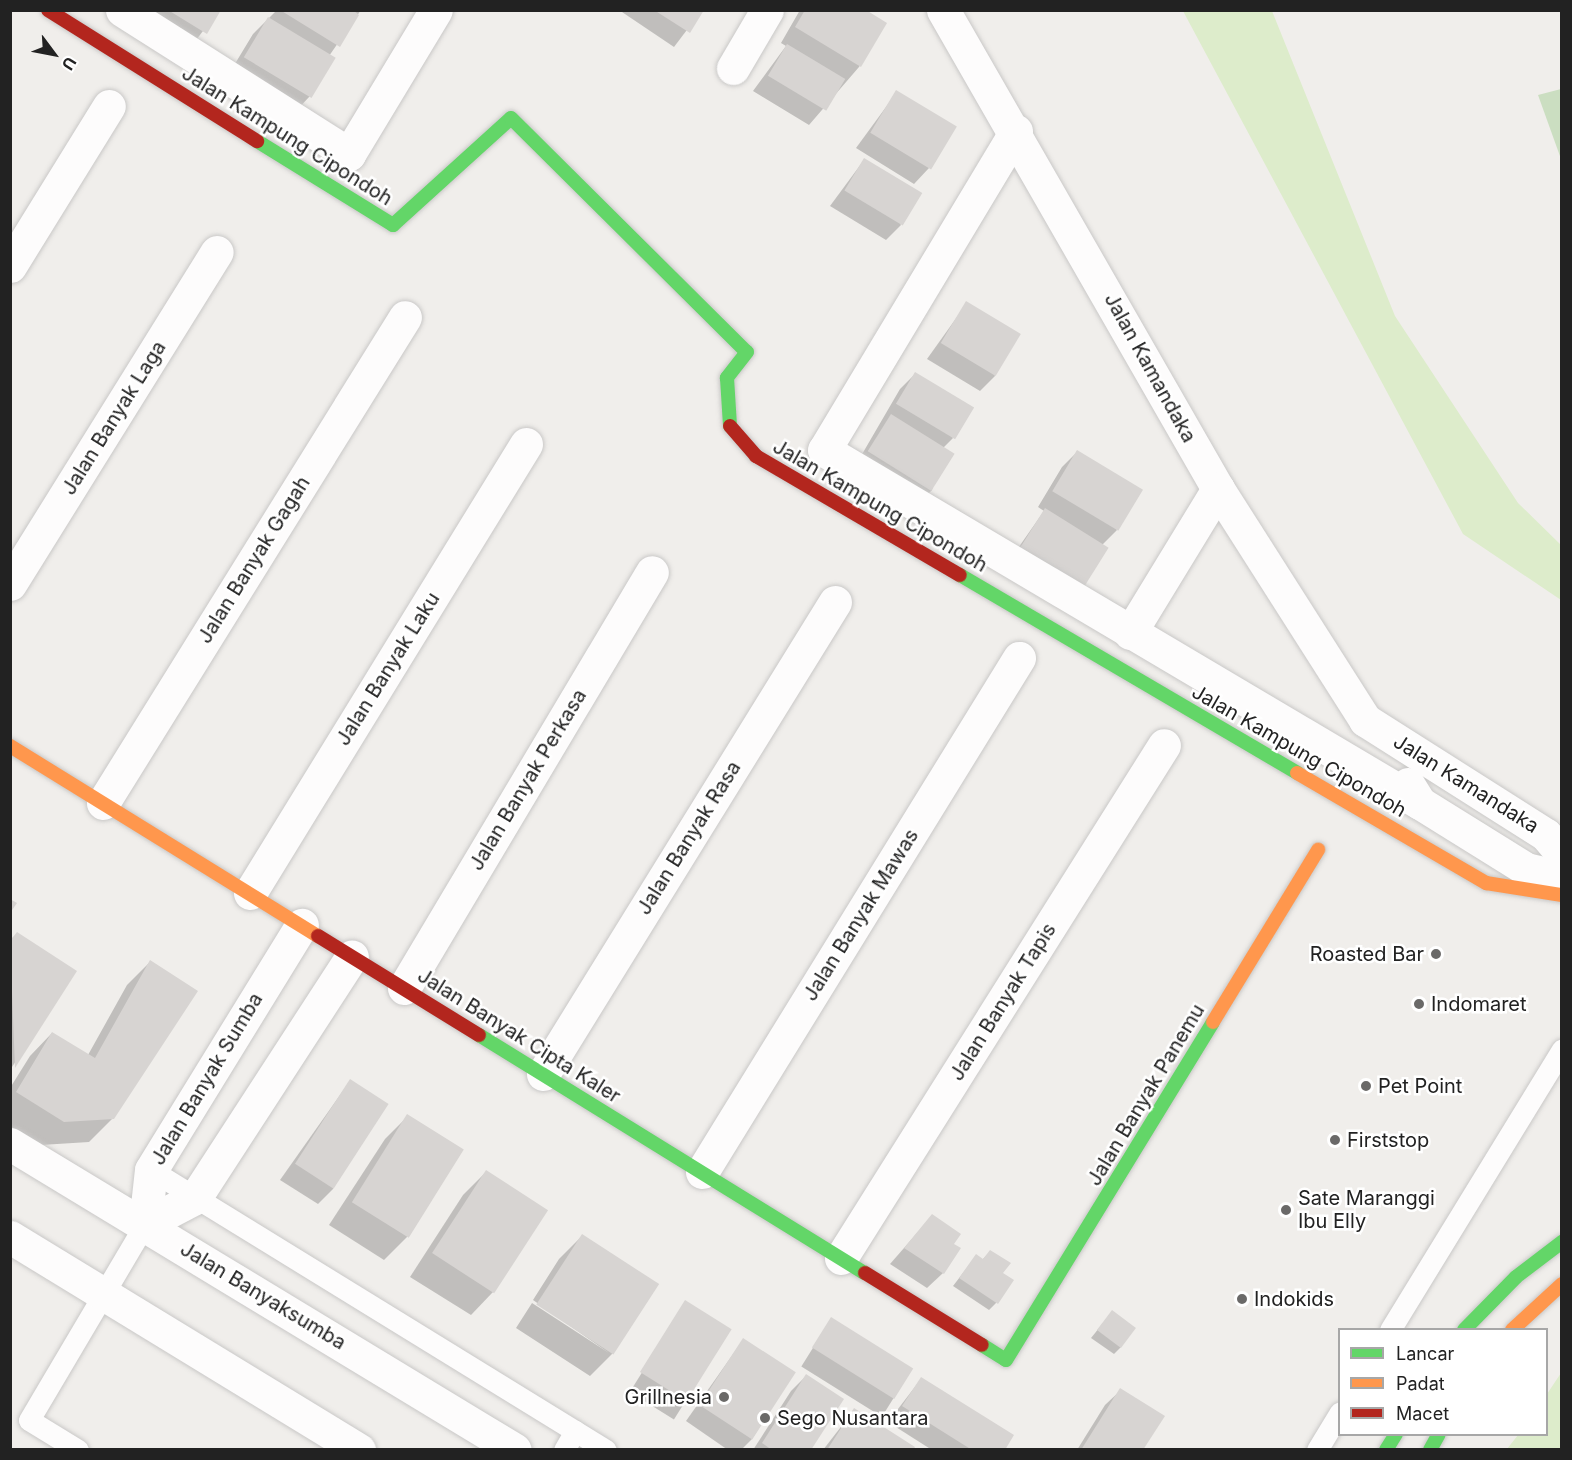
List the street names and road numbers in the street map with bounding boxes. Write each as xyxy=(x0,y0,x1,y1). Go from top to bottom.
street label: Jalan Kampung Cipondoh xyxy=(177,61,397,211)
street label: Jalan Kamandaka xyxy=(1099,289,1201,447)
street label: Jalan Banyak Laga xyxy=(57,337,171,499)
street label: Jalan Kampung Cipondoh xyxy=(768,435,992,577)
street label: Jalan Banyak Gagah xyxy=(193,472,315,648)
street label: Jalan Banyak Laku xyxy=(331,588,445,750)
street label: Jalan Kampung Cipondoh xyxy=(1187,680,1411,822)
street label: Jalan Banyak Perkasa xyxy=(464,685,592,875)
street label: Jalan Kamandaka xyxy=(1389,730,1543,838)
street label: Jalan Banyak Rasa xyxy=(632,757,746,919)
street label: Jalan Banyak Mawas xyxy=(798,825,924,1005)
street label: Jalan Banyak Tapis xyxy=(945,919,1061,1085)
street label: Jalan Banyak Cipta Kaler xyxy=(413,964,625,1108)
street label: Jalan Banyak Sumba xyxy=(146,988,268,1170)
street label: Jalan Banyak Panemu xyxy=(1082,1000,1210,1190)
street label: Jalan Banyaksumba xyxy=(176,1237,350,1355)

